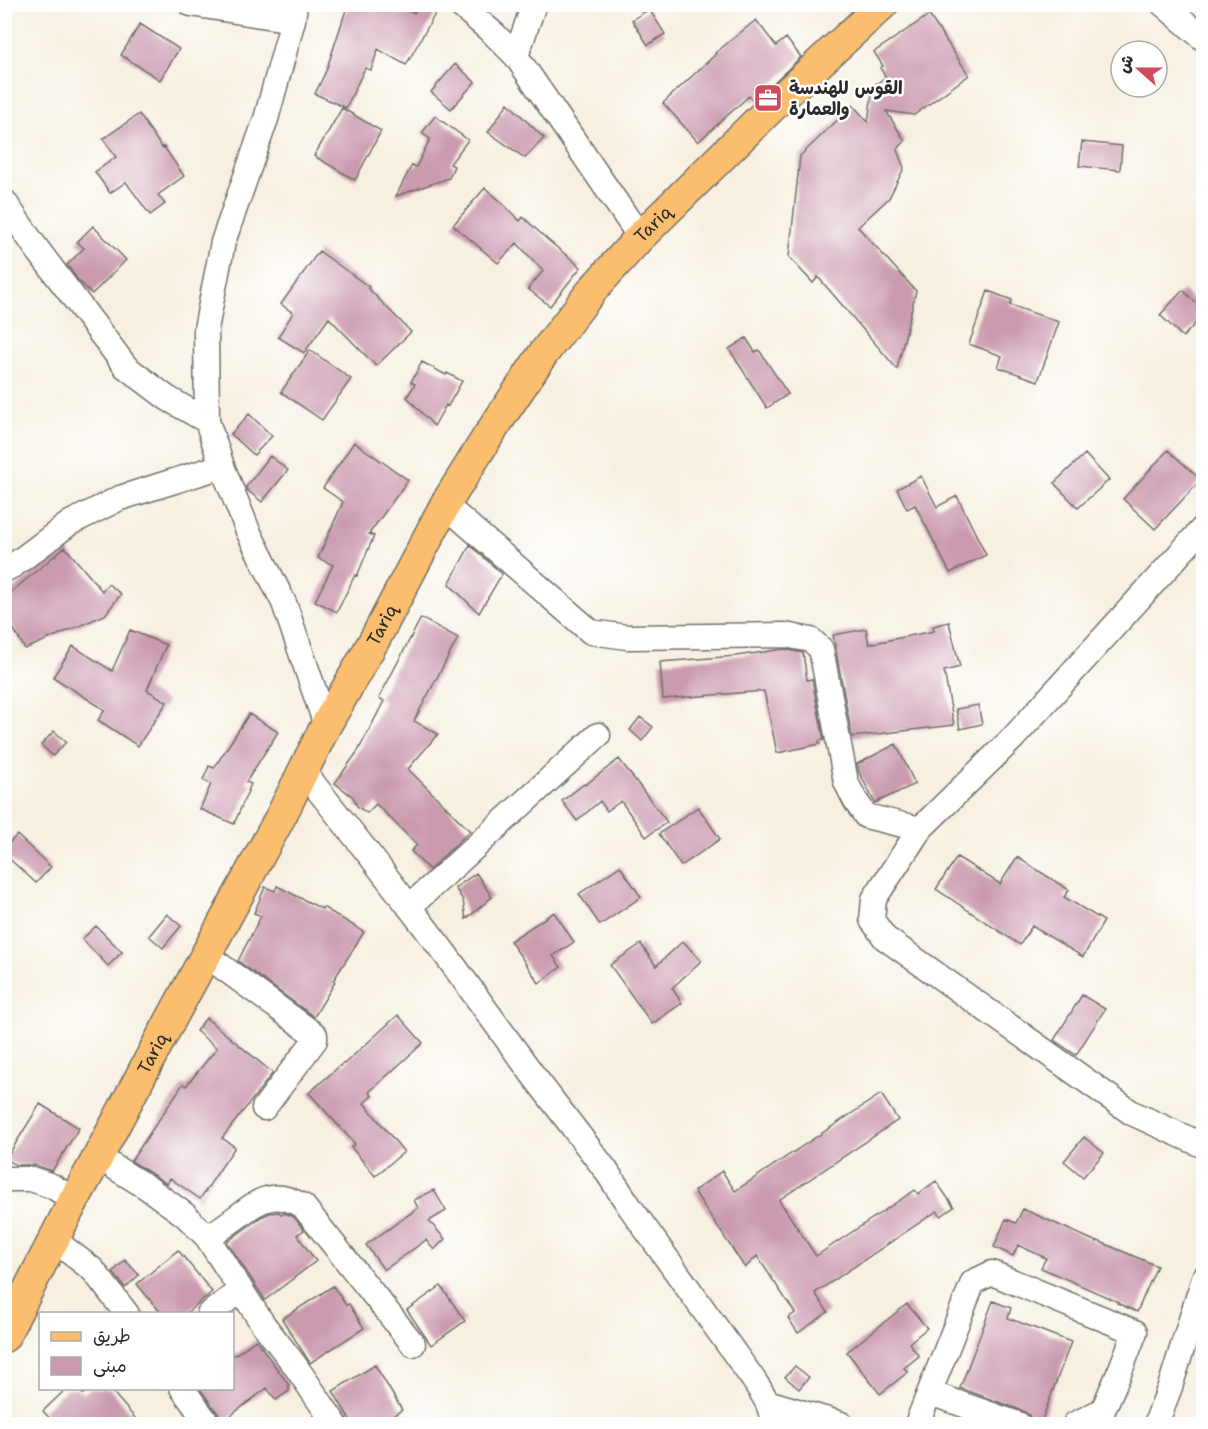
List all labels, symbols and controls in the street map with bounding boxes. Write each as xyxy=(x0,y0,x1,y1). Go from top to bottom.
north arrow xyxy=(1109,39,1169,99)
text: ش xyxy=(1113,52,1138,76)
place label: القوس للهندسة والعمارة xyxy=(789,76,903,121)
office icon: القوس للهندسة والعمارة xyxy=(752,82,784,114)
street label: Tariq xyxy=(629,200,678,248)
street label: Tariq xyxy=(361,599,403,650)
street label: Tariq xyxy=(132,1028,174,1078)
legend xyxy=(39,1312,234,1390)
text: طريق xyxy=(93,1324,131,1348)
text: مبنى xyxy=(93,1354,127,1378)

